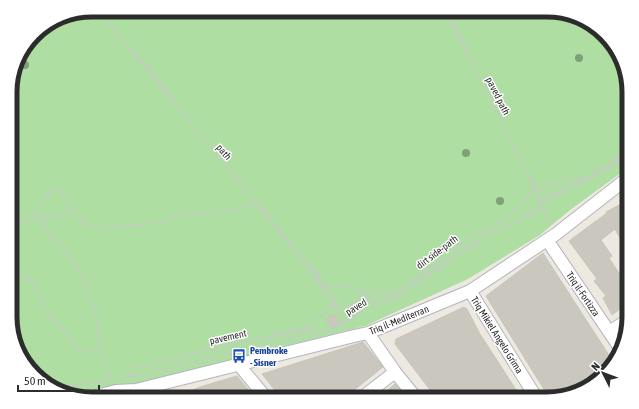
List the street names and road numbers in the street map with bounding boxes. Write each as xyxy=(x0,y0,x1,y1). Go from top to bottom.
street label: paved path xyxy=(484,75,512,117)
street label: path xyxy=(214,142,234,162)
street label: dirt side-path xyxy=(414,233,460,271)
street label: Triq il-Fortizza xyxy=(564,270,602,319)
street label: Triq Mikiel Angelo Grima xyxy=(469,295,525,376)
street label: paved xyxy=(343,296,369,318)
street label: Triq il-Mediterran xyxy=(368,303,431,337)
street label: pavement xyxy=(209,327,248,347)

